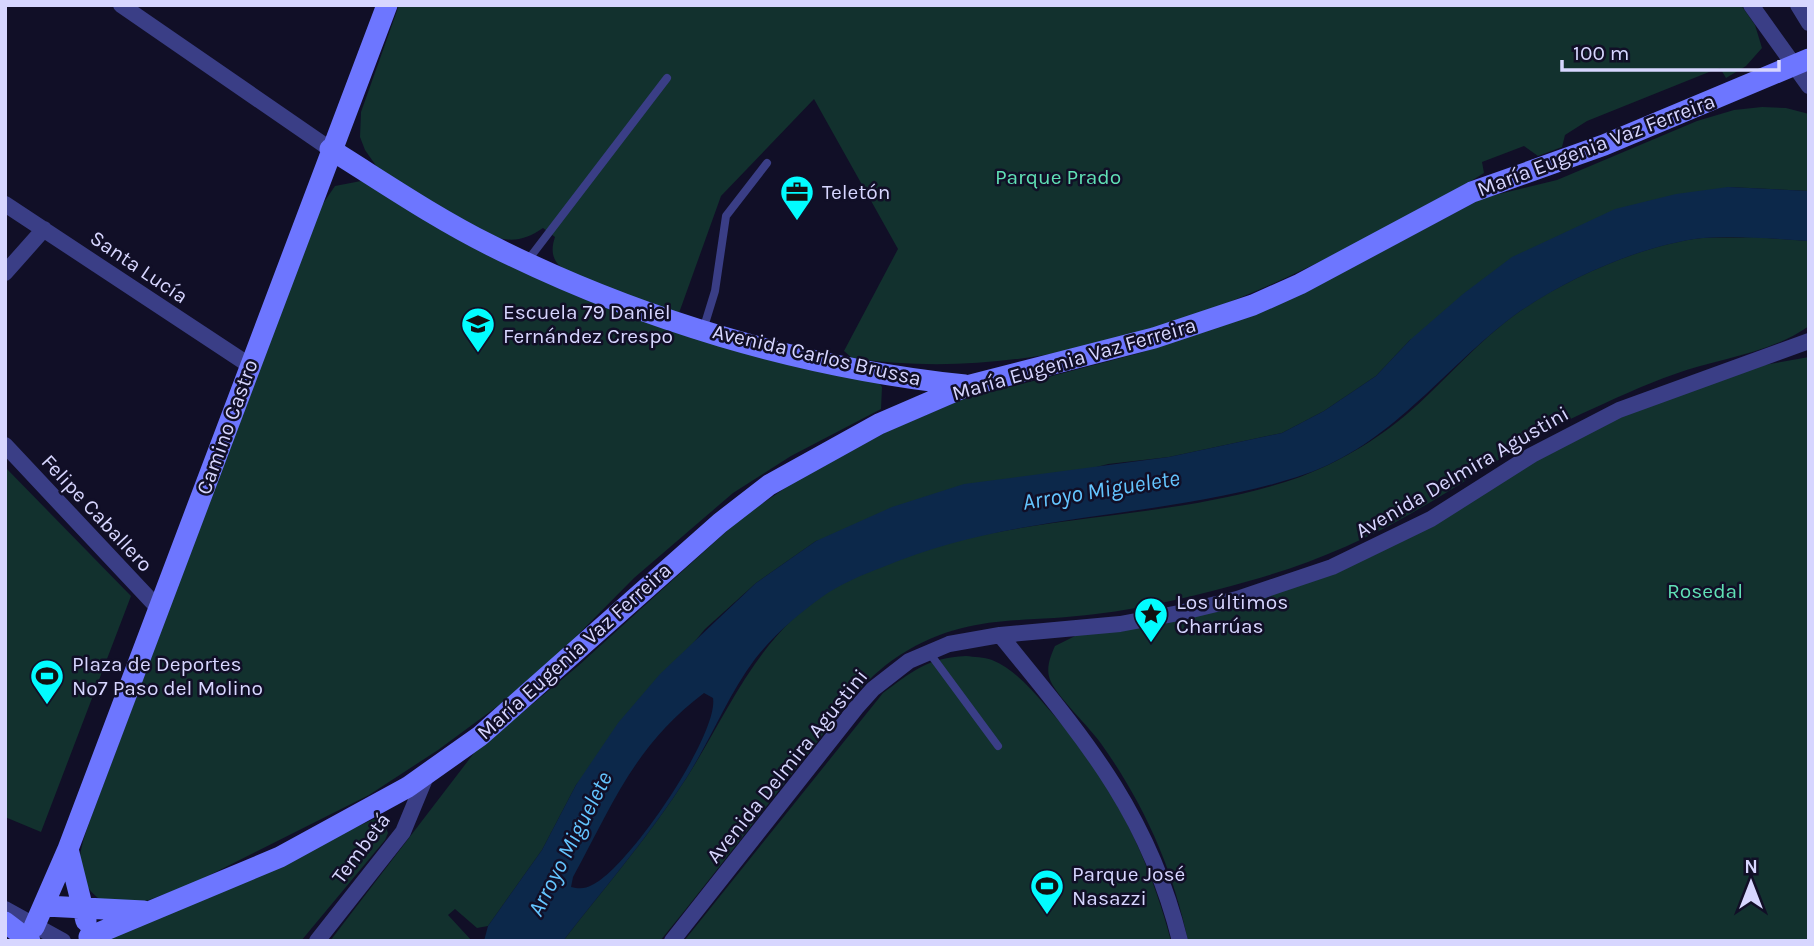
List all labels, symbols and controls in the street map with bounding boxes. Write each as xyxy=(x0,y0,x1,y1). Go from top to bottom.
scale bar xyxy=(1562,28,1779,72)
text: 100 m xyxy=(1573,41,1630,65)
street label: María Eugenia Vaz Ferreira xyxy=(1474,89,1718,201)
park label: Parque Prado xyxy=(995,165,1121,189)
office icon: Teletón xyxy=(778,173,816,222)
place label: Teletón xyxy=(822,180,890,204)
street label: Santa Lucía xyxy=(86,226,192,308)
place label: Escuela 79 Daniel Fernández Crespo xyxy=(503,300,673,348)
school or university icon: Escuela 79 Daniel Fernández Crespo xyxy=(459,305,497,354)
street label: María Eugenia Vaz Ferreira xyxy=(949,313,1199,405)
street label: Avenida Carlos Brussa xyxy=(710,319,924,391)
street label: Camino Castro xyxy=(191,356,263,498)
street label: Avenida Delmira Agustini xyxy=(1351,401,1573,543)
street label: Felipe Caballero xyxy=(37,449,157,577)
water label: Arroyo Miguelete xyxy=(1021,464,1182,516)
street label: María Eugenia Vaz Ferreira xyxy=(472,558,676,744)
park label: Rosedal xyxy=(1667,579,1743,603)
place label: Los últimos Charrúas xyxy=(1176,590,1288,638)
place icon: Los últimos Charrúas xyxy=(1132,595,1170,644)
place label: Plaza de Deportes Nº7 Paso del Molino xyxy=(72,652,263,700)
sports icon: Plaza de Deportes Nº7 Paso del Molino xyxy=(28,657,66,706)
street label: Avenida Delmira Agustini xyxy=(701,664,873,868)
water label: Arroyo Miguelete xyxy=(522,767,618,921)
street label: Tembetá xyxy=(327,808,395,888)
north arrow xyxy=(1716,848,1786,918)
text: N xyxy=(1744,856,1758,878)
place label: Parque José Nasazzi xyxy=(1072,862,1185,910)
sports icon: Parque José Nasazzi xyxy=(1028,867,1066,916)

